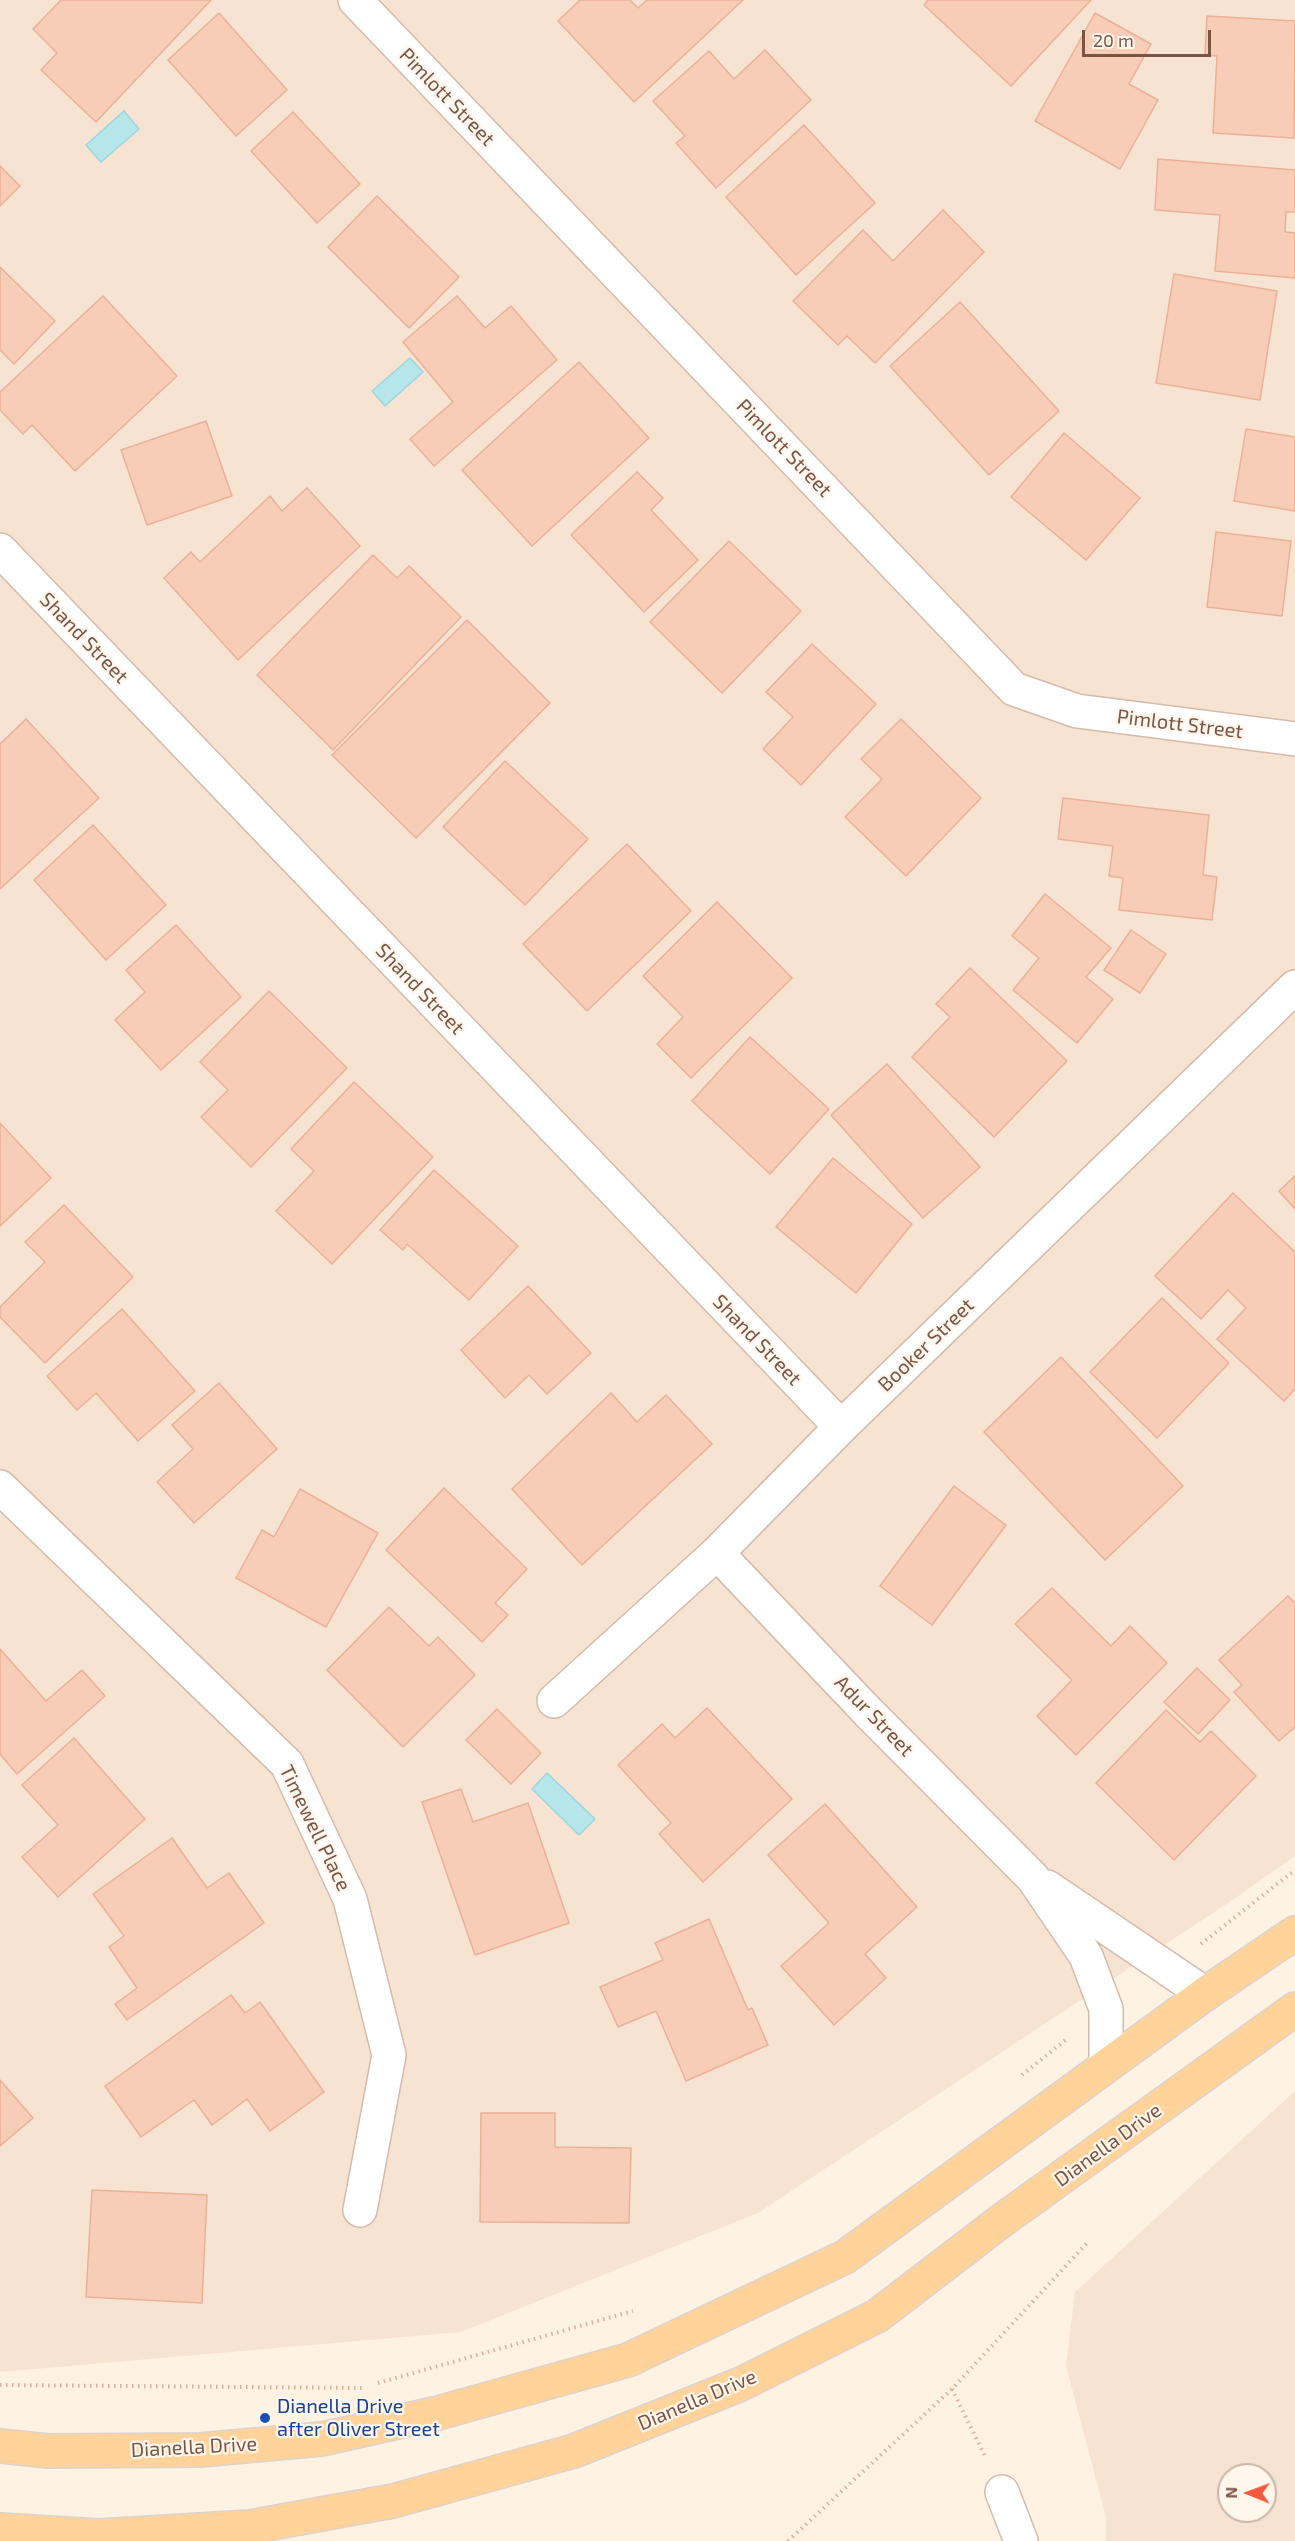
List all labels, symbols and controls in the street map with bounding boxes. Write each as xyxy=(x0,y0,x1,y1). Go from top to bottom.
scale bar xyxy=(1085,18,1214,56)
text: 20 m xyxy=(1093,29,1134,51)
street label: Pimlott Street xyxy=(394,43,500,151)
street label: Pimlott Street xyxy=(731,394,837,502)
street label: Shand Street xyxy=(35,588,133,688)
street label: Pimlott Street xyxy=(1116,704,1244,744)
street label: Shand Street xyxy=(371,939,469,1039)
street label: Shand Street xyxy=(708,1290,806,1390)
street label: Booker Street xyxy=(873,1293,979,1397)
street label: Adur Street xyxy=(829,1670,919,1762)
street label: Timewell Place xyxy=(274,1761,356,1895)
street label: Dianella Drive xyxy=(1050,2098,1166,2192)
street label: Dianella Drive xyxy=(634,2364,760,2436)
place label: Dianella Drive after Oliver Street xyxy=(277,2394,440,2441)
marker: Dianella Drive after Oliver Street xyxy=(258,2411,272,2425)
street label: Dianella Drive xyxy=(130,2432,258,2462)
north arrow xyxy=(1217,2463,1277,2523)
text: N xyxy=(1221,2487,1240,2499)

